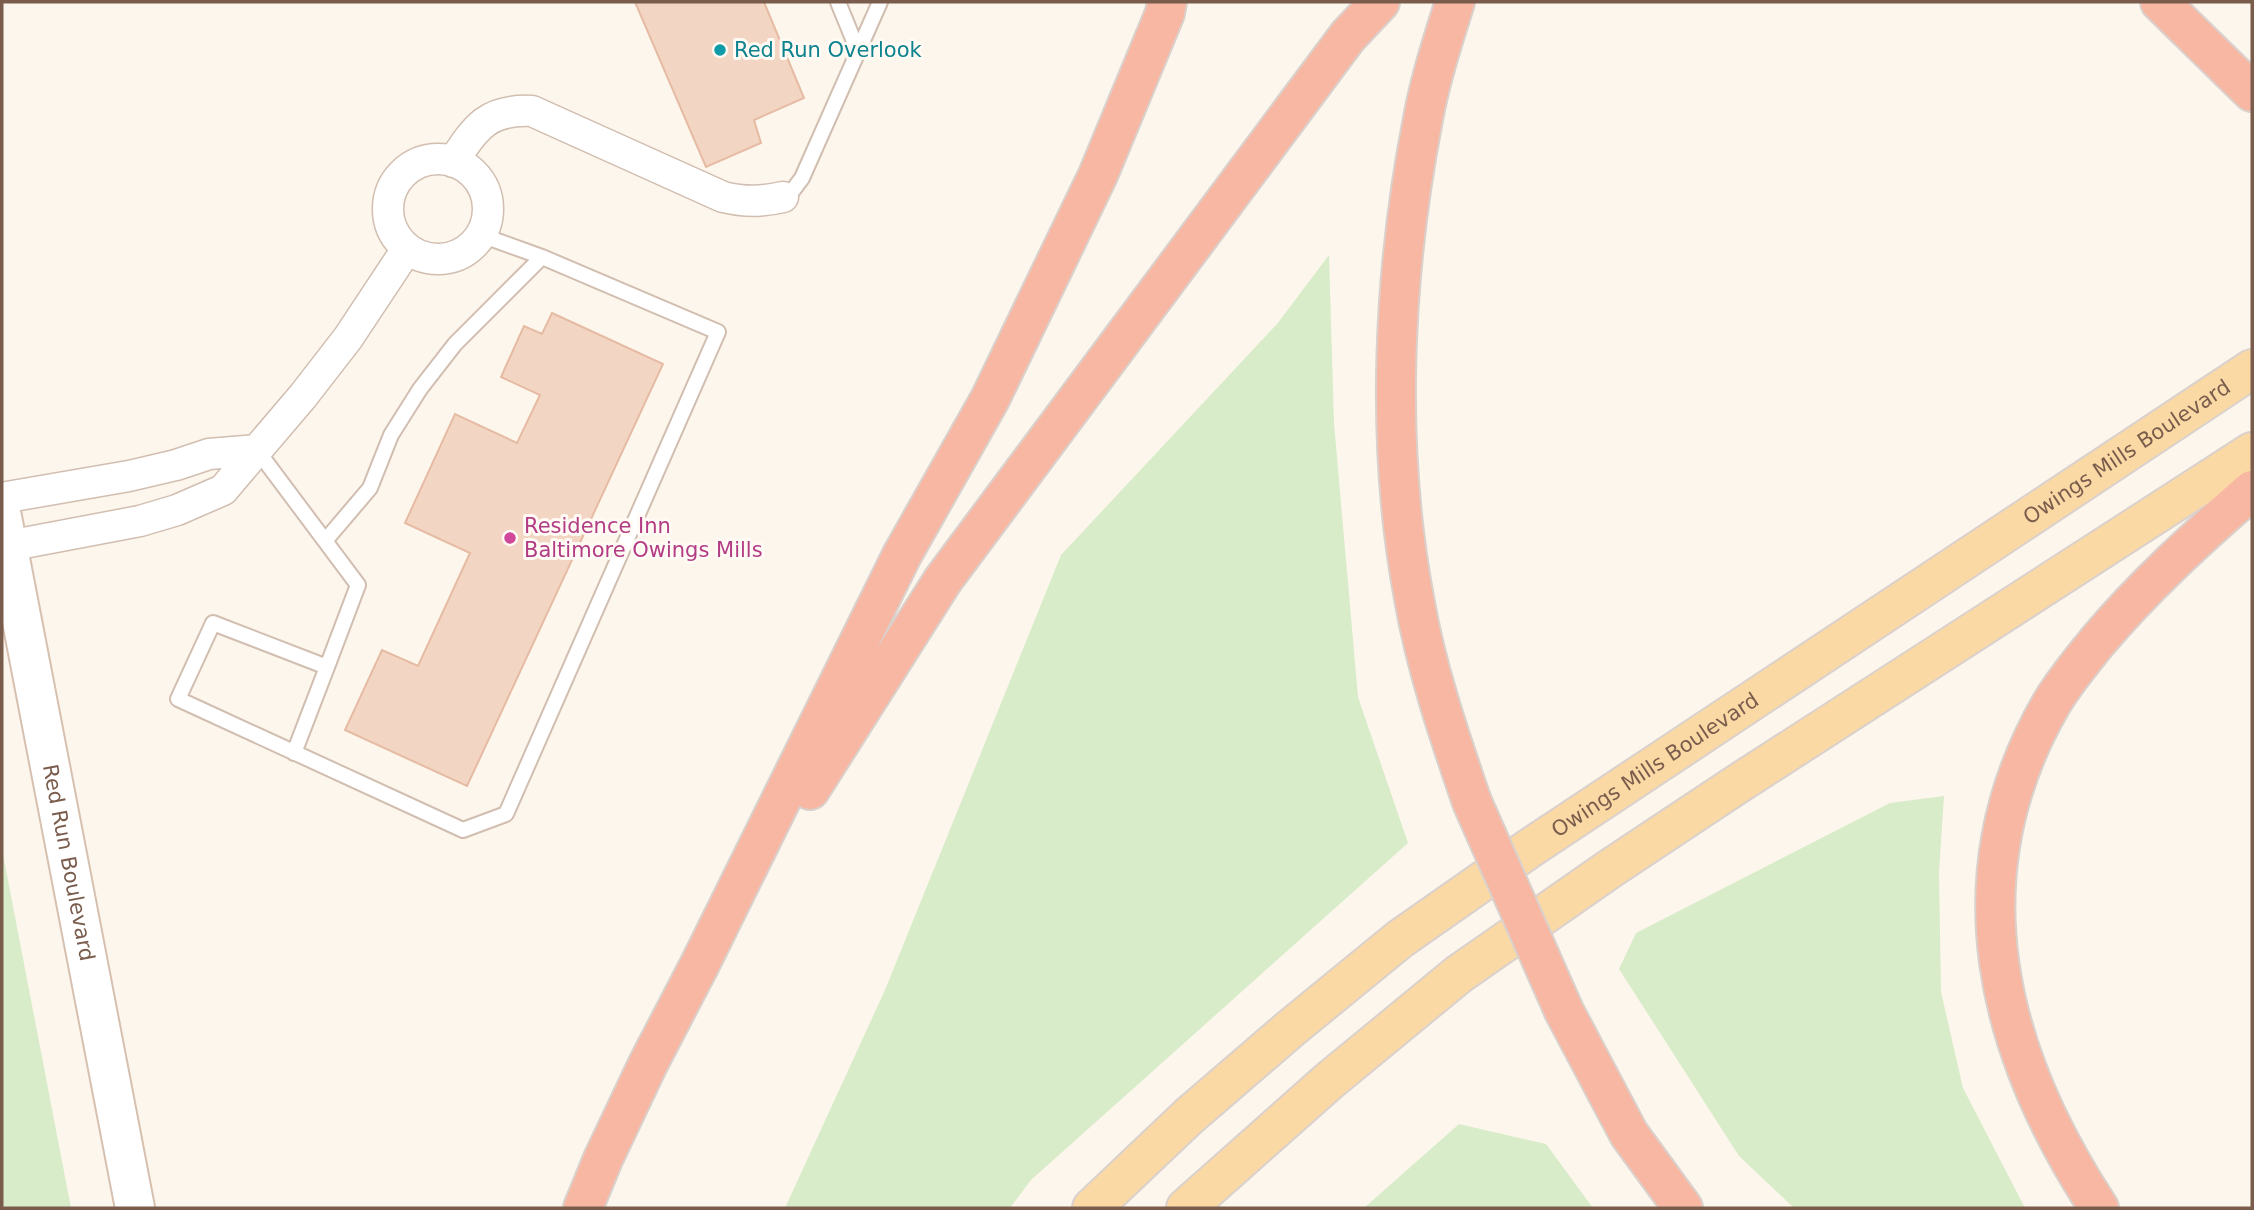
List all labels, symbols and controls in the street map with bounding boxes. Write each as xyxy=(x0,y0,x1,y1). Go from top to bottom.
place label: Red Run Overlook xyxy=(734,38,923,62)
marker: Red Run Overlook xyxy=(712,42,728,58)
street label: Owings Mills Boulevard xyxy=(2019,375,2235,529)
place label: Residence Inn Baltimore Owings Mills xyxy=(524,514,763,562)
marker: Residence Inn Baltimore Owings Mills xyxy=(502,530,518,546)
street label: Owings Mills Boulevard xyxy=(1547,688,1763,842)
street label: Red Run Boulevard xyxy=(38,762,99,963)

